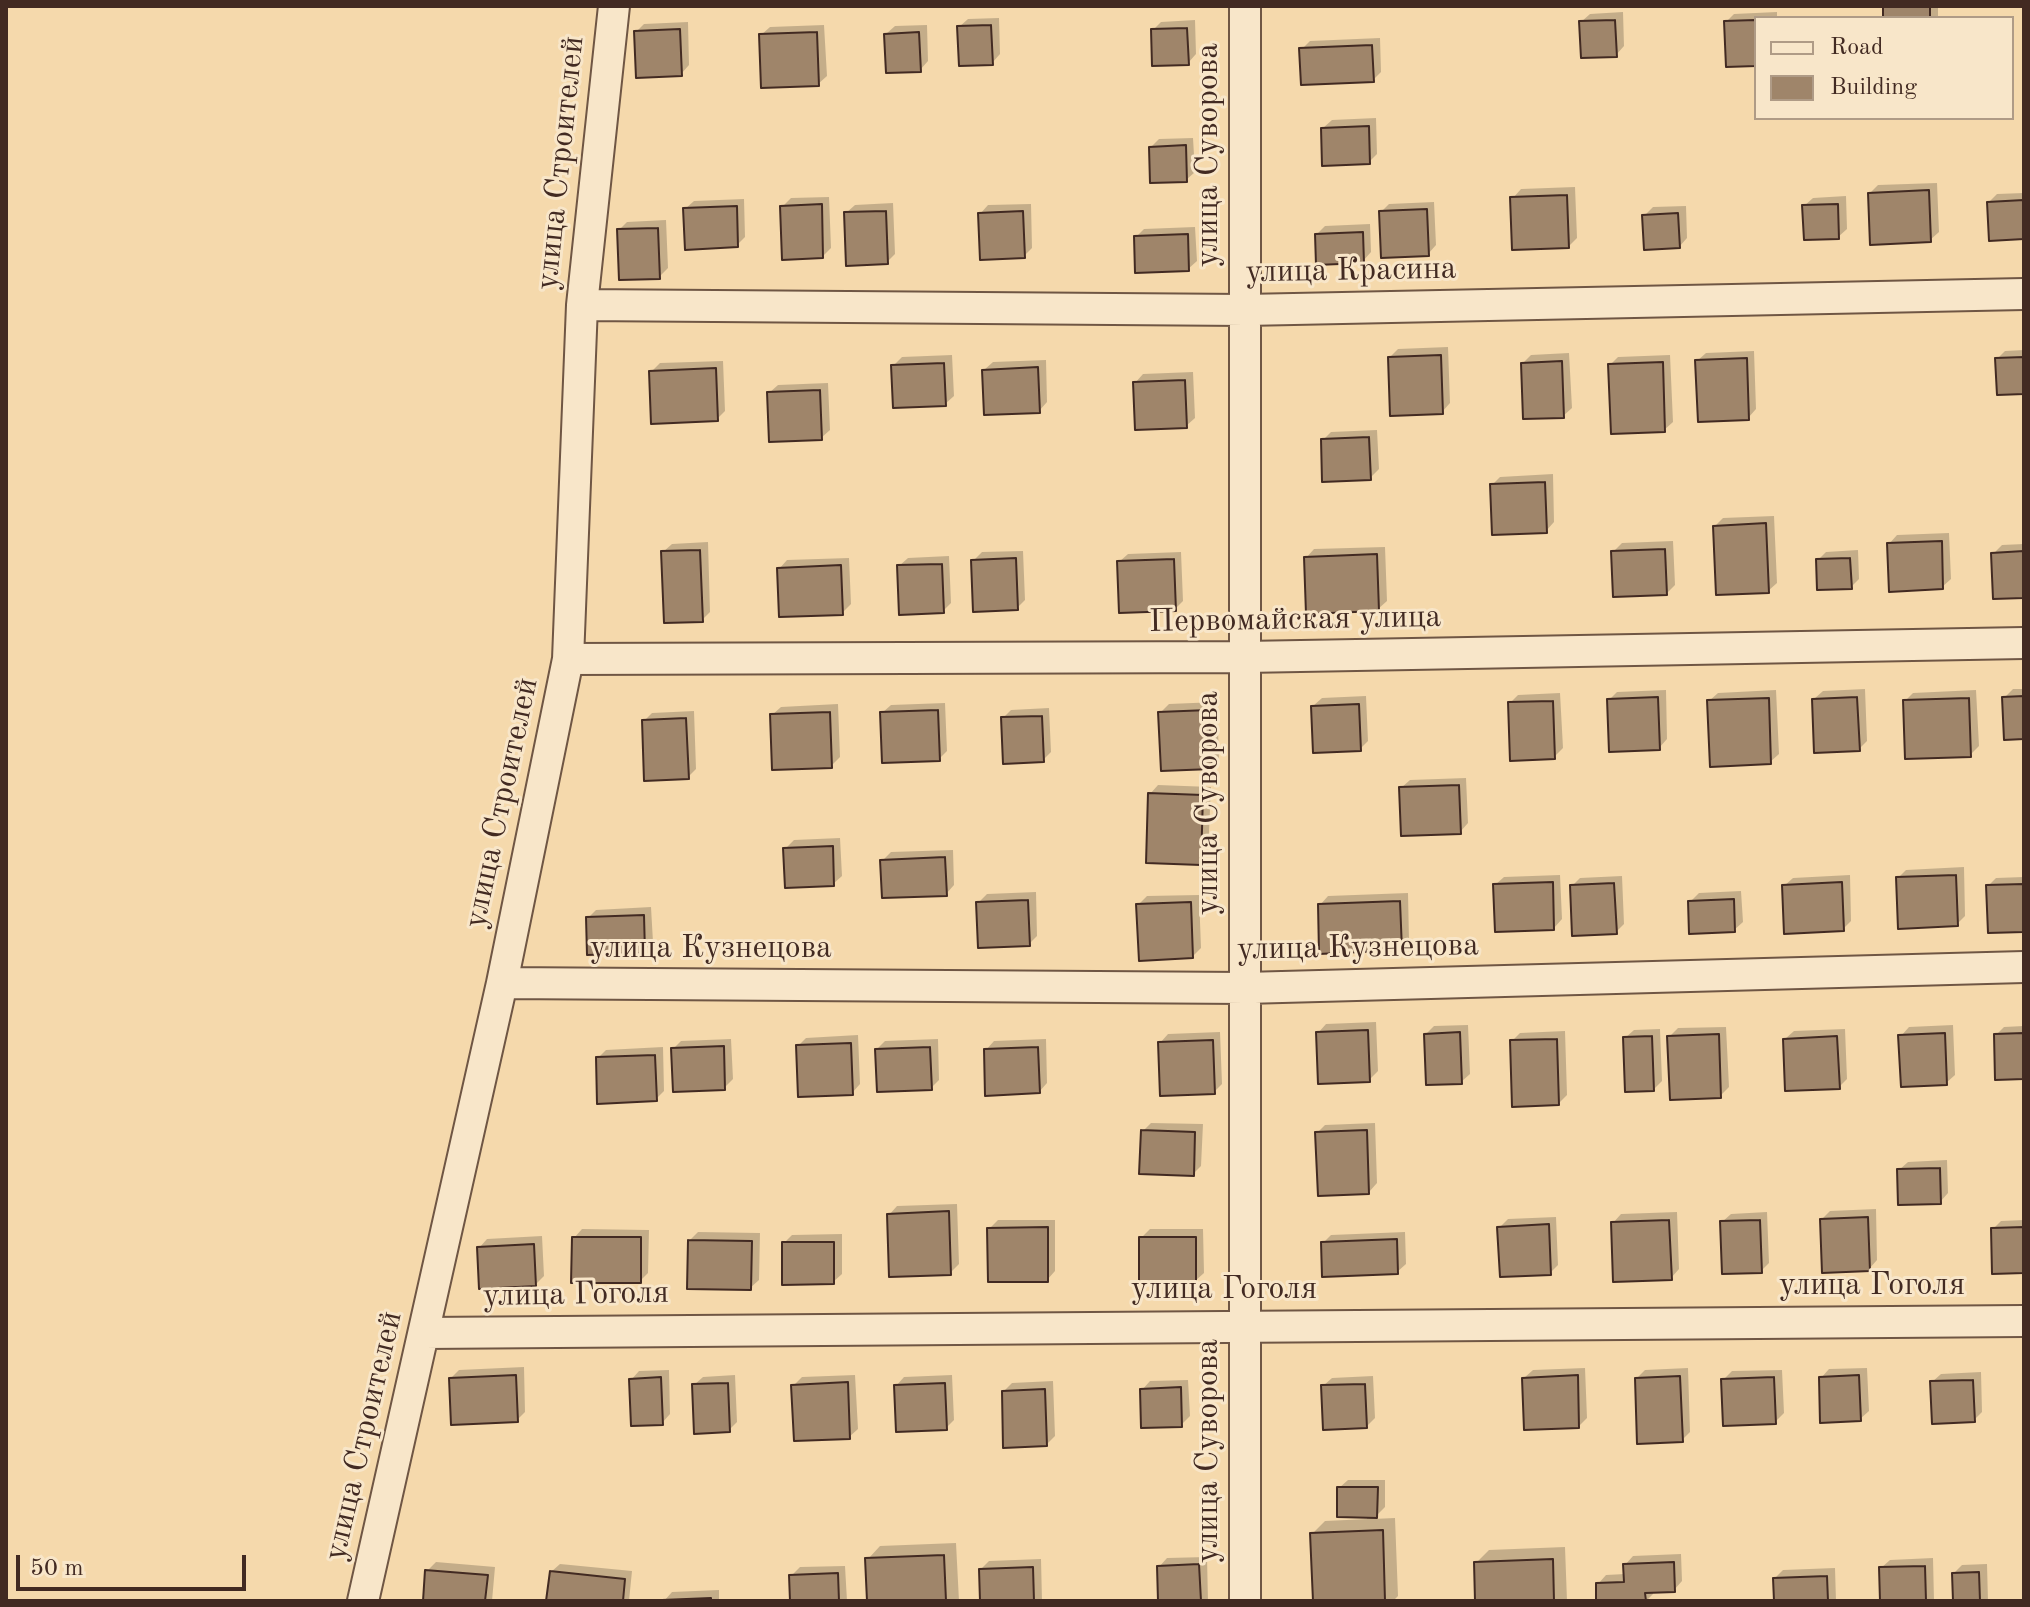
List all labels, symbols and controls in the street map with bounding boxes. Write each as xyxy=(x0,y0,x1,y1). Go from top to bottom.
legend xyxy=(1754,16,2014,120)
street label: улица Строителей xyxy=(529,34,593,292)
text: Road xyxy=(1830,36,1883,60)
street label: улица Суворова xyxy=(1190,43,1228,267)
text: Building xyxy=(1830,76,1917,100)
street label: улица Красина xyxy=(1245,250,1457,292)
street label: Первомайская улица xyxy=(1148,598,1442,642)
street label: улица Строителей xyxy=(457,674,547,932)
street label: улица Суворова xyxy=(1190,691,1228,915)
street label: улица Кузнецова xyxy=(1237,927,1479,969)
street label: улица Кузнецова xyxy=(590,930,832,968)
street label: улица Гоголя xyxy=(1779,1267,1965,1305)
street label: улица Гоголя xyxy=(1131,1271,1317,1309)
street label: улица Гоголя xyxy=(483,1274,669,1316)
street label: улица Строителей xyxy=(317,1307,411,1565)
street label: улица Суворова xyxy=(1190,1339,1228,1563)
scale bar xyxy=(20,1539,250,1589)
text: 50 m xyxy=(30,1557,84,1581)

